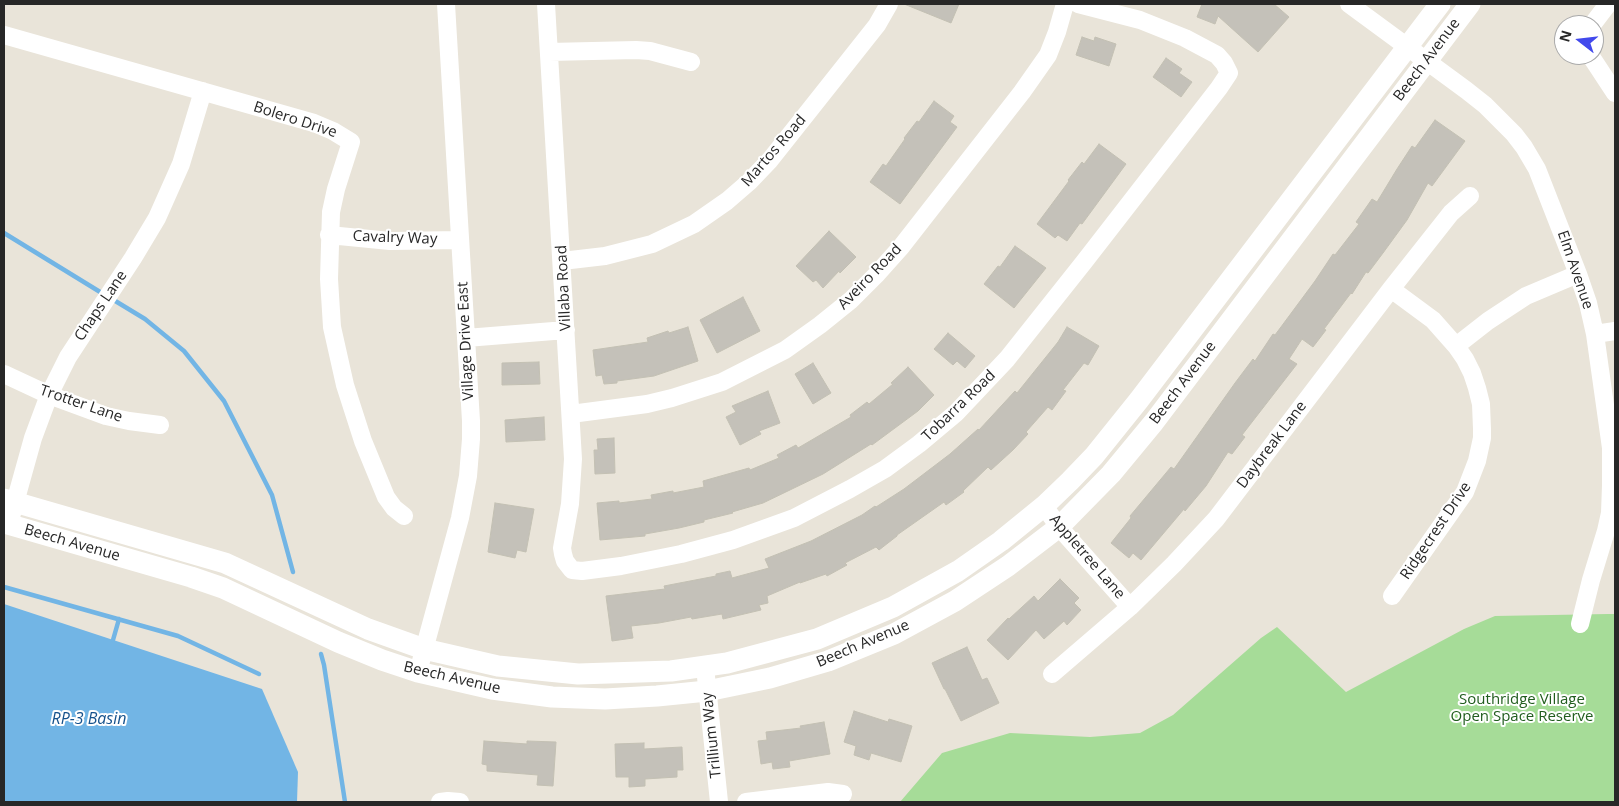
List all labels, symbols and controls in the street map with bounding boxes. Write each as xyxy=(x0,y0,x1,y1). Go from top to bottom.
street label: Beech Avenue xyxy=(1390,15,1464,105)
north arrow xyxy=(1554,15,1604,65)
text: N xyxy=(1554,28,1576,44)
street label: Bolero Drive xyxy=(251,98,339,142)
street label: Martos Road xyxy=(738,111,810,191)
street label: Cavalry Way xyxy=(352,228,438,248)
street label: Elm Avenue xyxy=(1553,228,1597,312)
street label: Aveiro Road xyxy=(834,241,906,313)
street label: Villaba Road xyxy=(553,245,575,331)
street label: Chaps Lane xyxy=(71,267,131,345)
street label: Village Drive East xyxy=(454,281,478,401)
street label: Beech Avenue xyxy=(1146,338,1220,428)
street label: Tobarra Road xyxy=(919,367,999,445)
street label: Trotter Lane xyxy=(37,381,125,427)
street label: Daybreak Lane xyxy=(1233,398,1311,492)
street label: Ridgecrest Drive xyxy=(1397,479,1475,583)
street label: Appletree Lane xyxy=(1045,511,1129,603)
street label: Beech Avenue xyxy=(22,521,122,565)
street label: Beech Avenue xyxy=(814,616,912,672)
street label: Beech Avenue xyxy=(402,658,502,698)
street label: Trillium Way xyxy=(699,691,725,779)
park label: Southridge Village Open Space Reserve xyxy=(1451,691,1593,726)
water label: RP-3 Basin xyxy=(52,709,126,729)

